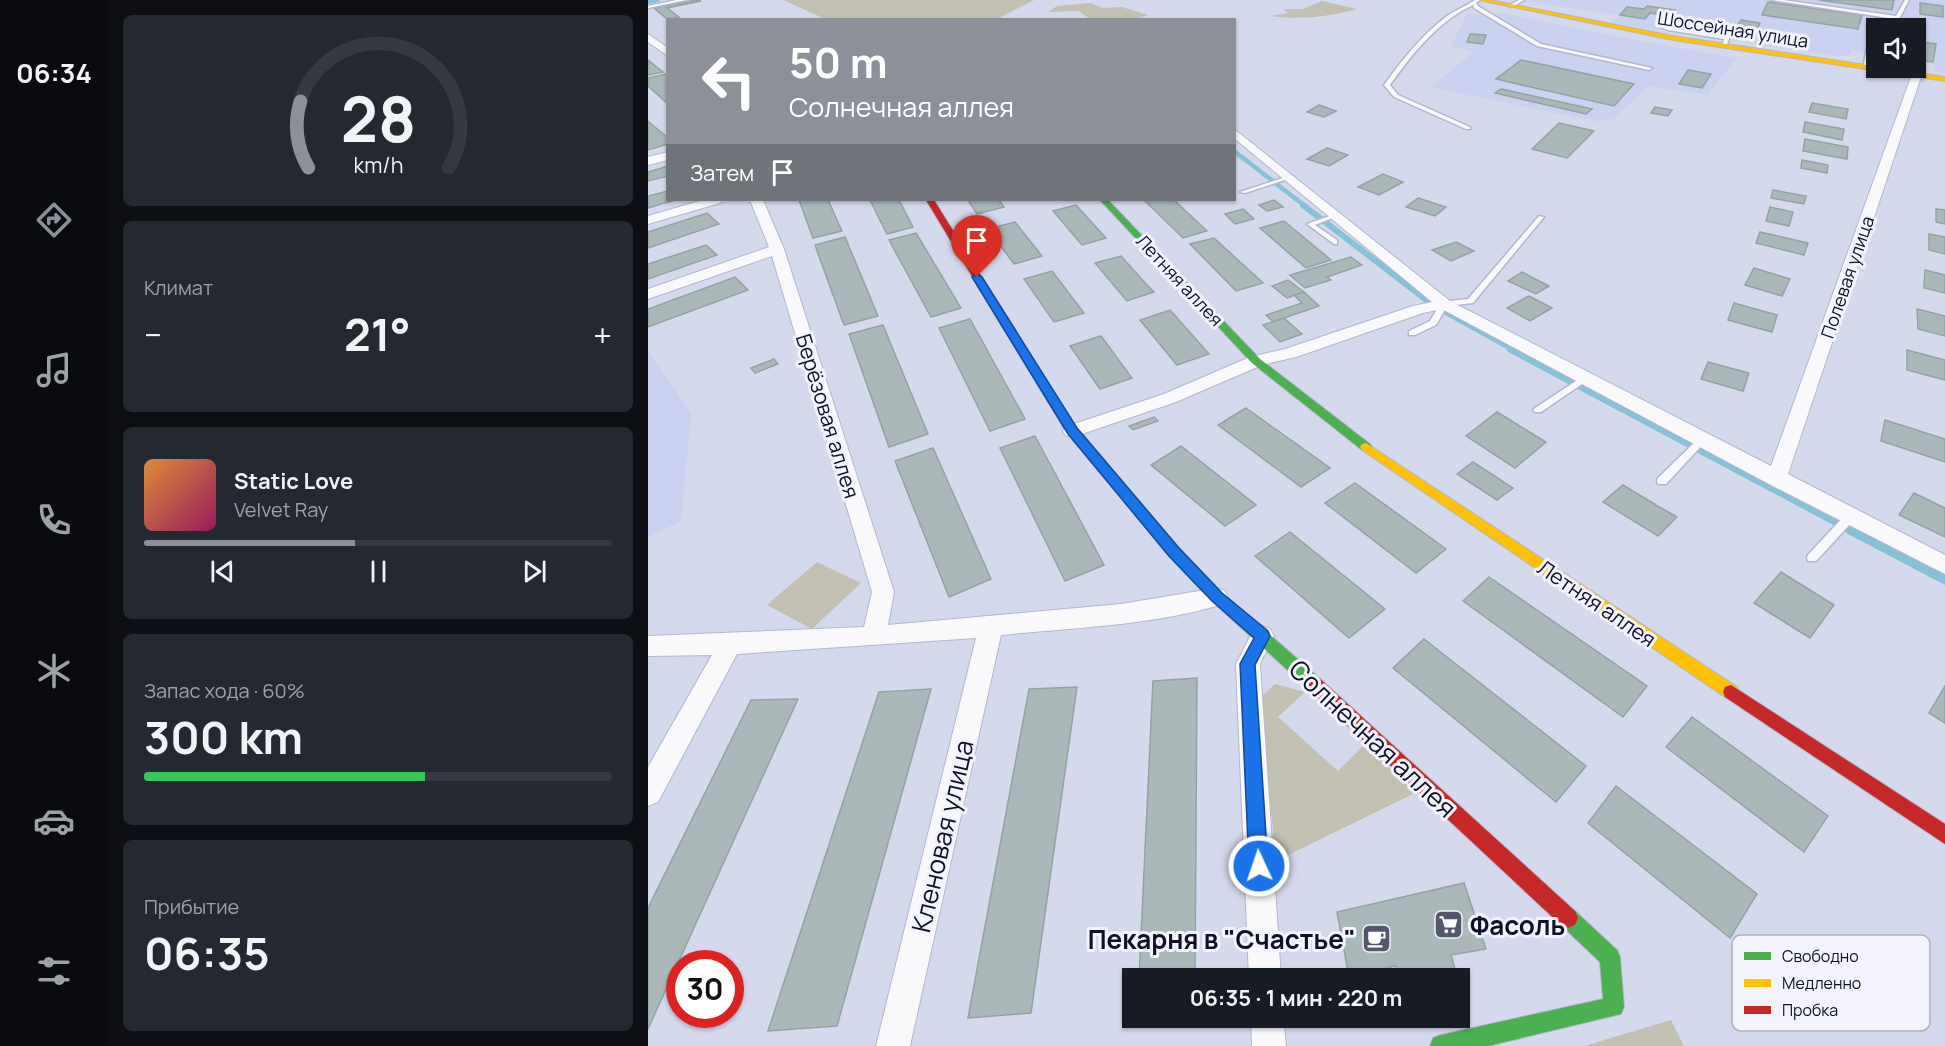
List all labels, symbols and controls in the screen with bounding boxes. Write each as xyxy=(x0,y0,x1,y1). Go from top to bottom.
street label: Шоссейная улица xyxy=(1656,5,1810,53)
map controls xyxy=(1866,18,1926,78)
button: sound xyxy=(1866,18,1926,78)
text: 50 m xyxy=(789,33,887,91)
icon: left xyxy=(690,42,768,120)
text: 06:34 xyxy=(16,54,92,91)
text: 28 xyxy=(340,75,416,161)
text: Солнечная аллея xyxy=(789,88,1014,125)
text: km/h xyxy=(353,150,403,179)
icon: arrive xyxy=(766,156,799,189)
text: Затем xyxy=(690,158,754,188)
icon: directions xyxy=(33,199,75,241)
street label: Полевая улица xyxy=(1815,213,1879,341)
pin xyxy=(951,215,1002,277)
icon: arrive xyxy=(960,224,993,257)
street label: Летняя аллея xyxy=(1131,229,1229,331)
text: Климат xyxy=(144,274,213,301)
text: 21° xyxy=(344,303,411,365)
text: − xyxy=(144,312,162,357)
text: + xyxy=(593,312,612,357)
street label: Берёзовая аллея xyxy=(790,330,866,502)
icon: music xyxy=(33,349,75,391)
text: Static Love xyxy=(234,466,353,496)
text: Velvet Ray xyxy=(234,496,328,523)
icon: phone xyxy=(33,499,75,541)
street label: Летняя аллея xyxy=(1532,553,1662,653)
icon: previous xyxy=(206,555,239,588)
icon: pause xyxy=(362,555,395,588)
icon: next xyxy=(518,555,551,588)
icon: climate xyxy=(33,650,75,692)
street label: Солнечная аллея xyxy=(1281,651,1465,825)
text: Запас хода · 60% xyxy=(144,677,305,704)
text: 300 km xyxy=(144,706,303,768)
street label: Кленовая улица xyxy=(902,736,982,936)
icon: car xyxy=(33,800,75,842)
position arrow xyxy=(1227,834,1291,898)
text: Прибытие xyxy=(144,893,239,920)
place label: Фасоль xyxy=(1470,907,1565,943)
supermarket icon: Фасоль xyxy=(1433,909,1465,941)
place label: Пекарня в "Счастье" xyxy=(1088,921,1356,957)
text: 06:35 xyxy=(144,922,270,984)
cafe icon: Пекарня в "Счастье" xyxy=(1361,923,1393,955)
legend xyxy=(1732,935,1930,1031)
text: Свободно xyxy=(1782,945,1859,967)
icon: filters xyxy=(33,950,75,992)
speed limit sign: 30 xyxy=(666,950,744,1028)
text: Медленно xyxy=(1782,972,1861,994)
text: 06:35 · 1 мин · 220 m xyxy=(1190,983,1402,1013)
text: Пробка xyxy=(1782,999,1838,1021)

